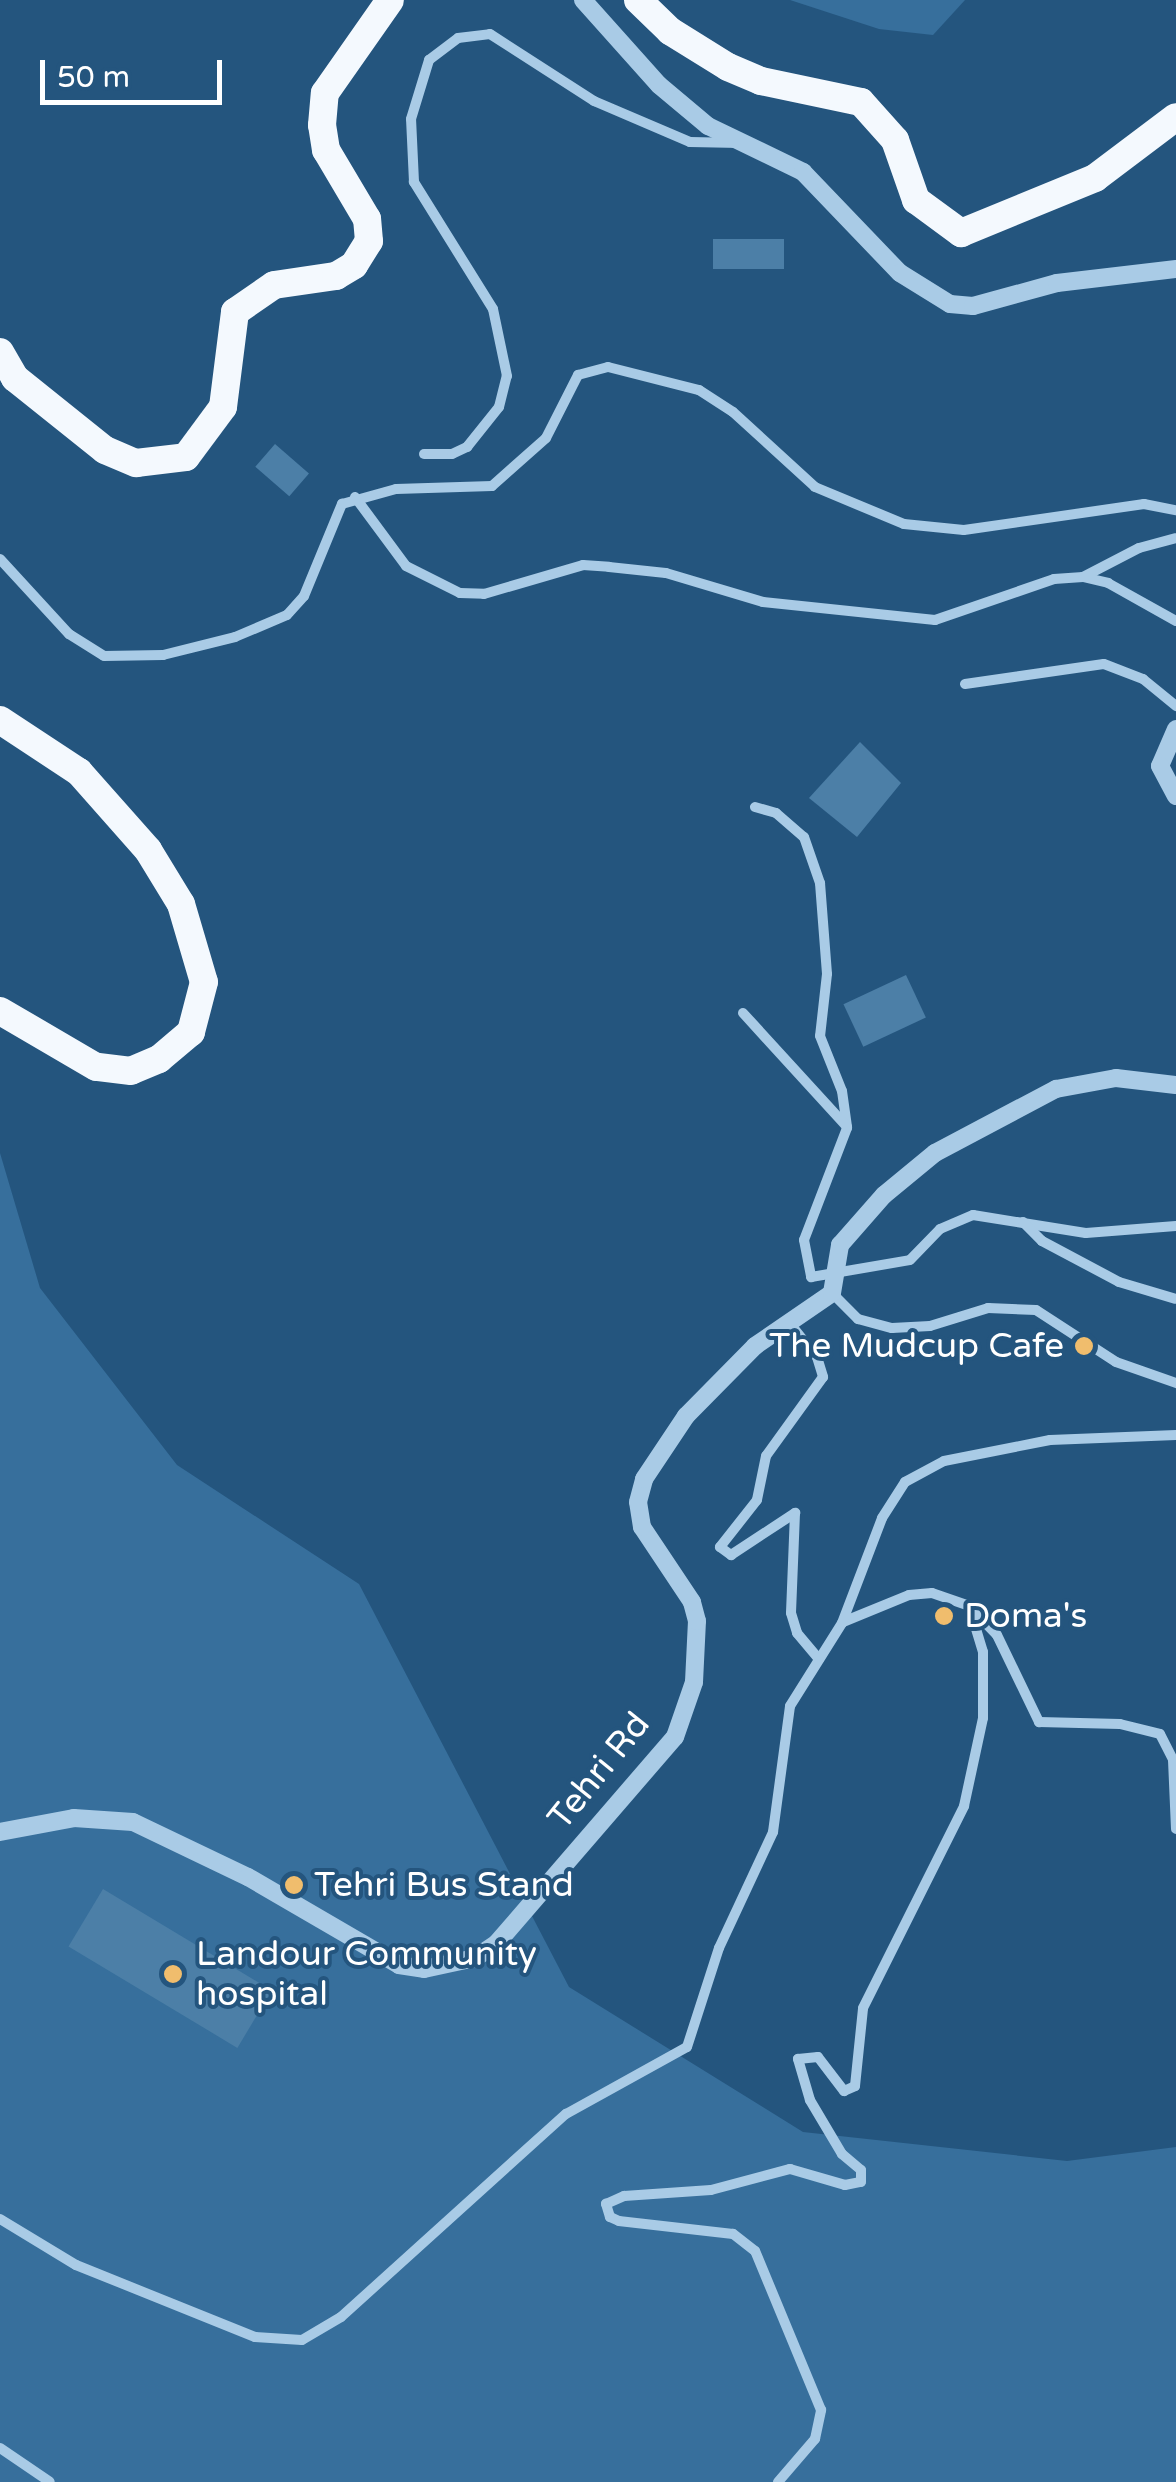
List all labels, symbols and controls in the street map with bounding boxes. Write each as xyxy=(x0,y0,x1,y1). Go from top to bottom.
scale bar xyxy=(45,40,228,102)
text: 50 m xyxy=(57,59,130,96)
place label: The Mudcup Cafe xyxy=(769,1325,1064,1367)
marker: The Mudcup Cafe xyxy=(1073,1335,1095,1357)
place label: Doma's xyxy=(964,1595,1087,1637)
marker: Doma's xyxy=(933,1605,955,1627)
street label: Tehri Rd xyxy=(539,1704,659,1838)
place label: Tehri Bus Stand xyxy=(314,1864,574,1906)
marker: Tehri Bus Stand xyxy=(283,1874,305,1896)
place label: Landour Community hospital xyxy=(196,1933,537,2015)
marker: Landour Community hospital xyxy=(160,1961,186,1987)

